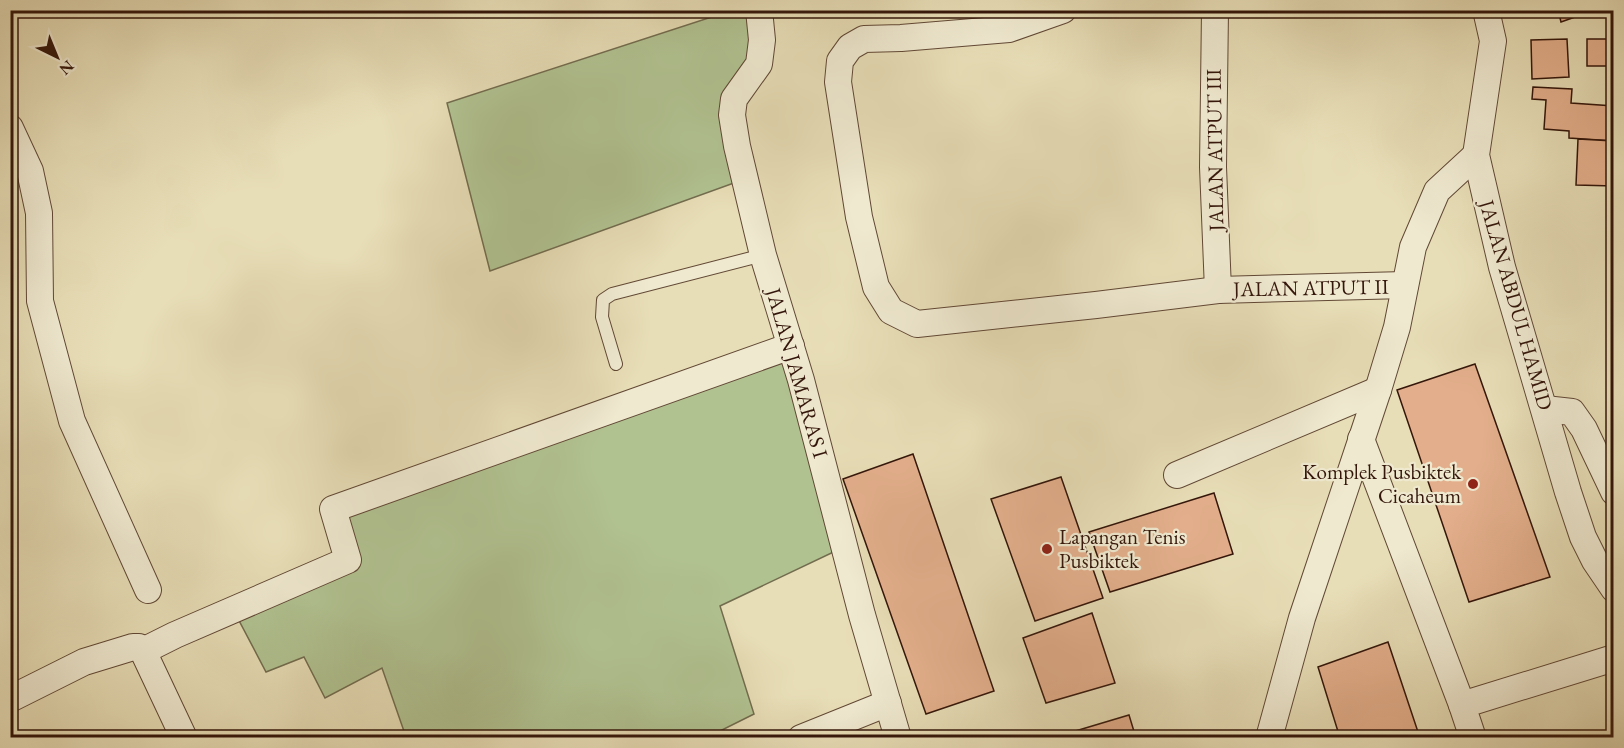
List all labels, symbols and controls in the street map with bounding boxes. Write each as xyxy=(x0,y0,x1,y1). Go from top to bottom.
north arrow xyxy=(27,27,87,87)
text: N xyxy=(55,56,79,80)
street label: JALAN ATPUT III xyxy=(1200,68,1229,234)
street label: JALAN ABDUL HAMID xyxy=(1473,195,1559,413)
street label: JALAN ATPUT II xyxy=(1231,273,1389,302)
street label: JALAN JAMARAS I xyxy=(760,283,835,461)
place label: Komplek Pusbiktek Cicaheum xyxy=(1302,458,1462,509)
marker: Komplek Pusbiktek Cicaheum xyxy=(1466,477,1480,491)
place label: Lapangan Tenis Pusbiktek xyxy=(1059,523,1186,574)
marker: Lapangan Tenis Pusbiktek xyxy=(1040,542,1054,556)

